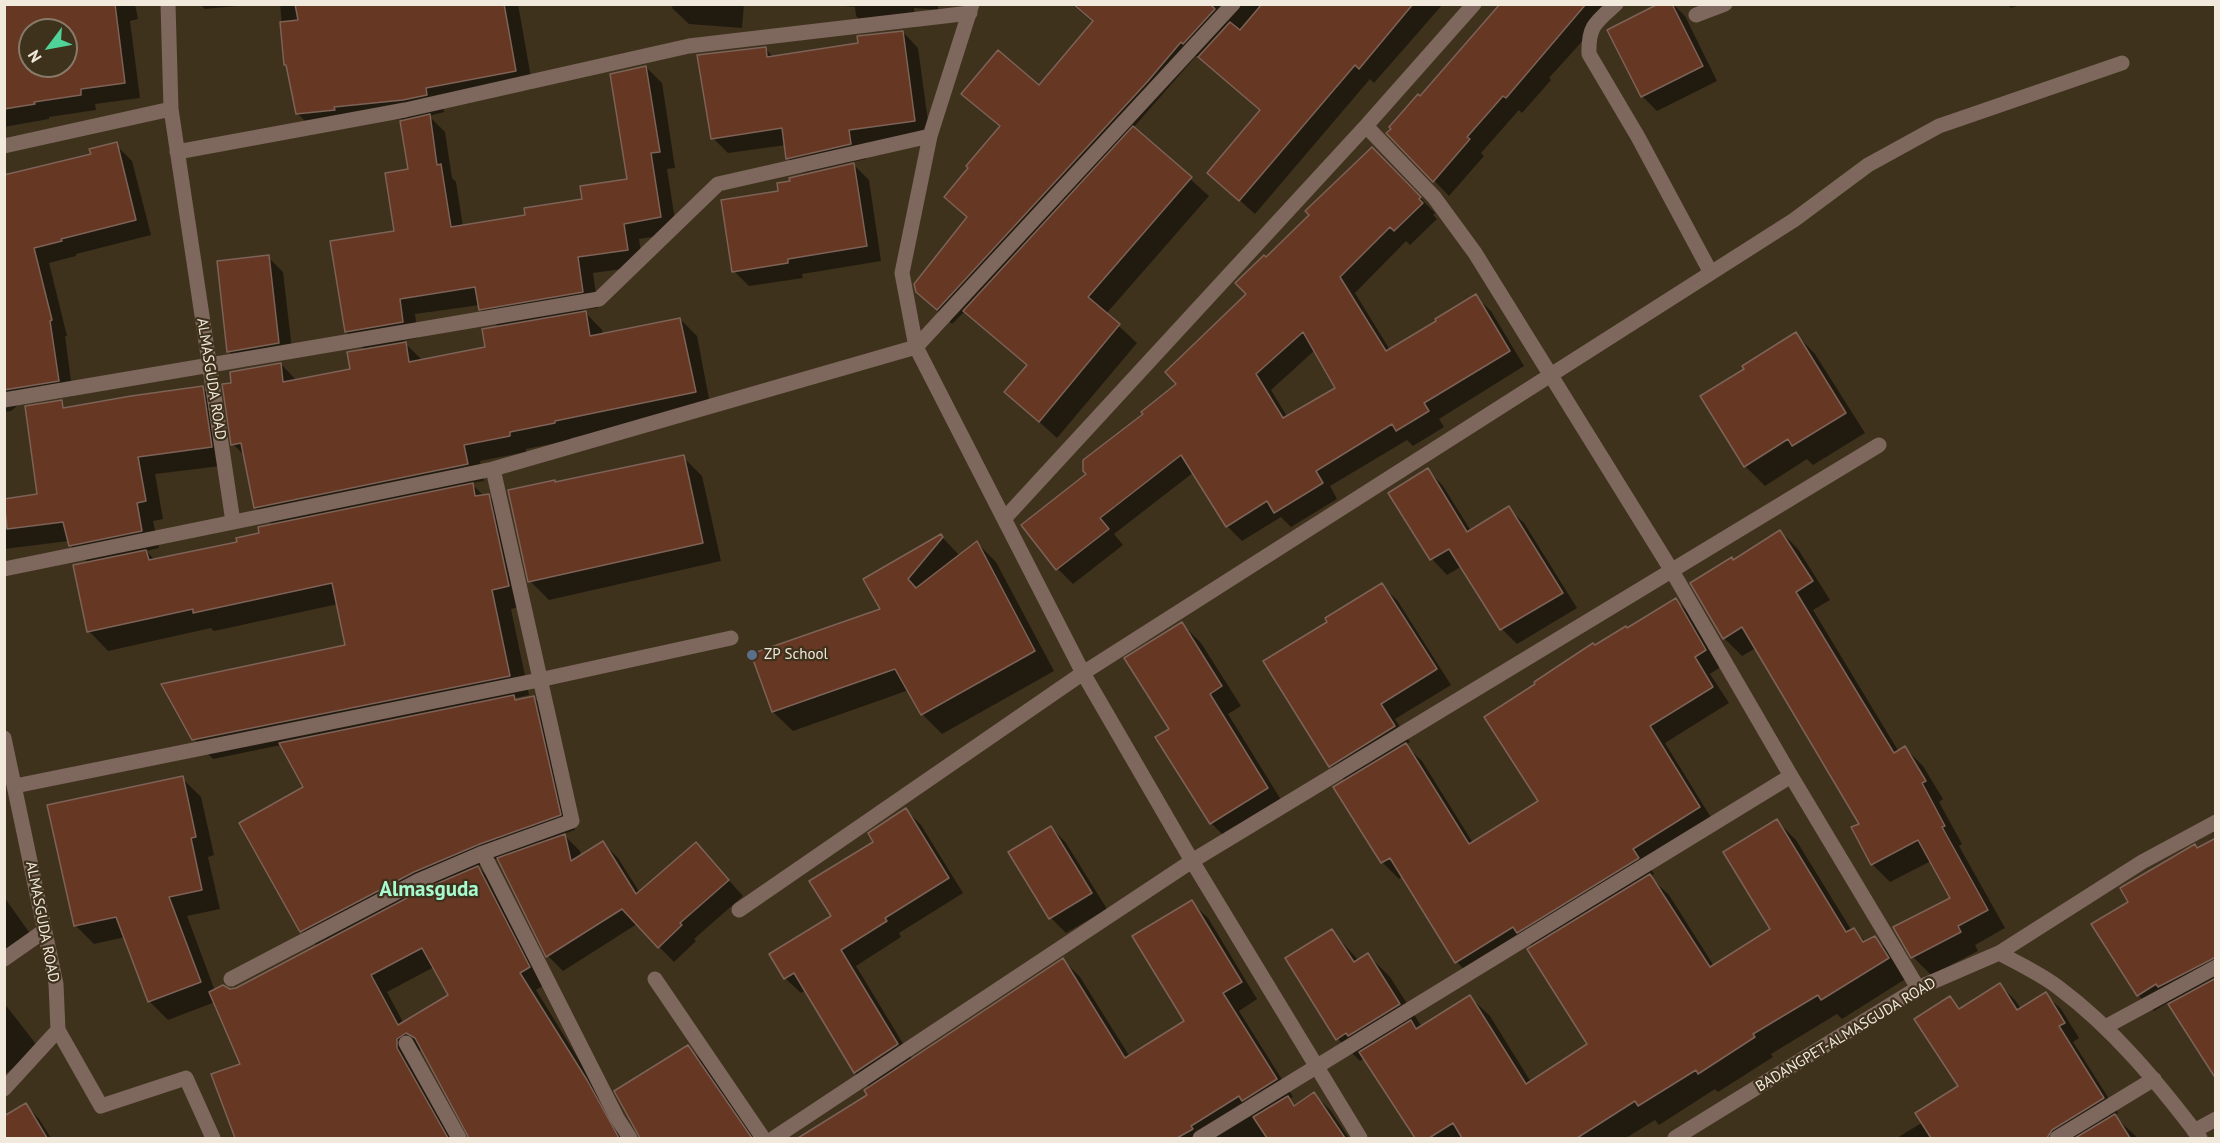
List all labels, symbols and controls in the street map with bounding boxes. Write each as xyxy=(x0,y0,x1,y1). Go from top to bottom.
north arrow xyxy=(18,18,78,78)
text: N xyxy=(23,47,46,66)
street label: ALMASGUDA ROAD xyxy=(192,317,230,441)
place label: ZP School xyxy=(764,646,828,664)
marker: ZP School xyxy=(745,648,759,662)
street label: ALMASGUDA ROAD xyxy=(21,860,63,984)
district label: Almasguda xyxy=(379,877,479,903)
street label: BADANGPET-ALMASGUDA ROAD xyxy=(1753,974,1939,1096)

